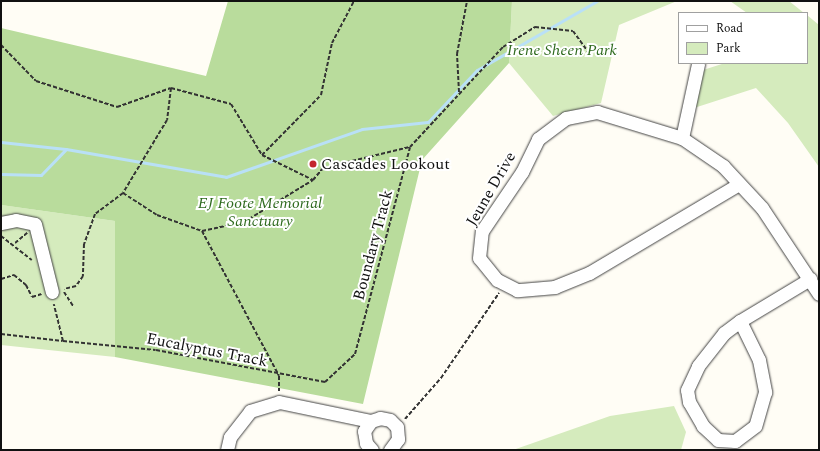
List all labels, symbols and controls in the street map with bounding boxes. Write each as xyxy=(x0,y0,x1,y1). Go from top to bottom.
legend xyxy=(678,12,808,64)
text: Road xyxy=(716,19,743,38)
text: Park xyxy=(716,39,741,58)
park label: Irene Sheen Park xyxy=(507,40,617,60)
street label: Jeune Drive xyxy=(462,148,520,230)
place label: Cascades Lookout xyxy=(321,154,450,174)
marker: Cascades Lookout xyxy=(308,159,318,169)
street label: Boundary Track xyxy=(349,188,397,302)
park label: EJ Foote Memorial Sanctuary xyxy=(198,193,322,231)
street label: Eucalyptus Track xyxy=(145,329,269,371)

